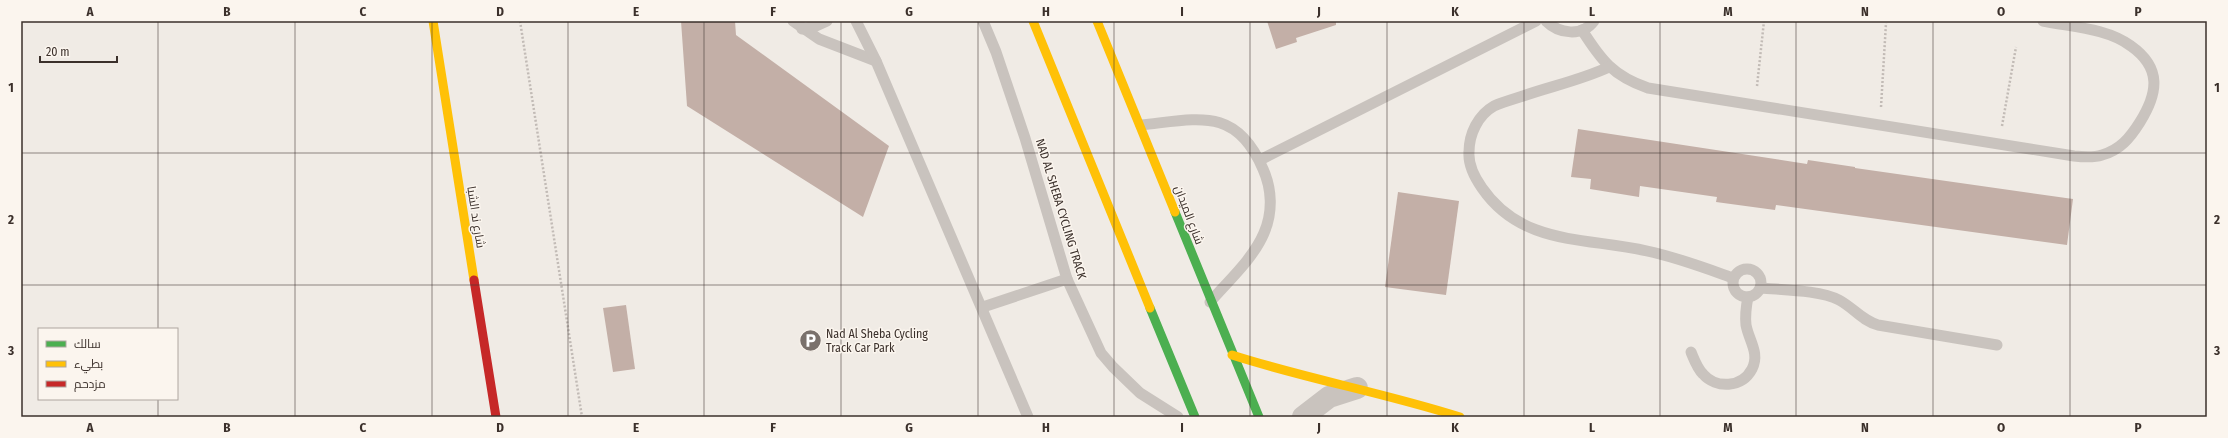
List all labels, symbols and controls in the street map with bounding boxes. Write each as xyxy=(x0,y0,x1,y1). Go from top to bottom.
text: A xyxy=(85,4,94,19)
text: B xyxy=(223,4,231,19)
text: C xyxy=(360,4,367,19)
text: D xyxy=(496,4,504,19)
text: E xyxy=(633,4,639,19)
text: F xyxy=(770,4,776,19)
text: G xyxy=(905,4,913,19)
text: H xyxy=(1042,4,1050,19)
text: I xyxy=(1180,4,1184,19)
text: J xyxy=(1316,4,1321,19)
text: K xyxy=(1451,4,1459,19)
text: L xyxy=(1589,4,1595,19)
text: M xyxy=(1723,4,1733,19)
text: N xyxy=(1861,4,1869,19)
text: O xyxy=(1997,4,2005,19)
text: P xyxy=(2134,4,2142,19)
scale bar xyxy=(40,38,117,64)
text: 20 m xyxy=(46,45,70,59)
text: 1 xyxy=(8,80,14,95)
text: 1 xyxy=(2214,80,2220,95)
street label: NAD AL SHEBA CYCLING TRACK xyxy=(1033,137,1089,282)
street label: شارع الميدان xyxy=(1170,184,1207,247)
street label: شارع ند الشبا xyxy=(463,185,488,249)
text: 2 xyxy=(7,212,14,227)
text: 2 xyxy=(2213,212,2220,227)
place label: Nad Al Sheba Cycling Track Car Park xyxy=(826,327,928,355)
legend xyxy=(38,328,178,400)
parking icon: Nad Al Sheba Cycling Track Car Park xyxy=(798,328,824,354)
text: سالك xyxy=(74,337,101,351)
text: 3 xyxy=(7,343,14,358)
text: 3 xyxy=(2213,343,2220,358)
text: بطيء xyxy=(74,357,103,374)
text: مزدحم xyxy=(74,377,106,392)
text: A xyxy=(85,420,94,435)
text: B xyxy=(223,420,231,435)
text: C xyxy=(360,420,367,435)
text: D xyxy=(496,420,504,435)
text: E xyxy=(633,420,639,435)
text: F xyxy=(770,420,776,435)
text: G xyxy=(905,420,913,435)
text: H xyxy=(1042,420,1050,435)
text: I xyxy=(1180,420,1184,435)
text: J xyxy=(1316,420,1321,435)
text: K xyxy=(1451,420,1459,435)
text: L xyxy=(1589,420,1595,435)
text: M xyxy=(1723,420,1733,435)
text: N xyxy=(1861,420,1869,435)
text: O xyxy=(1997,420,2005,435)
text: P xyxy=(2134,420,2142,435)

